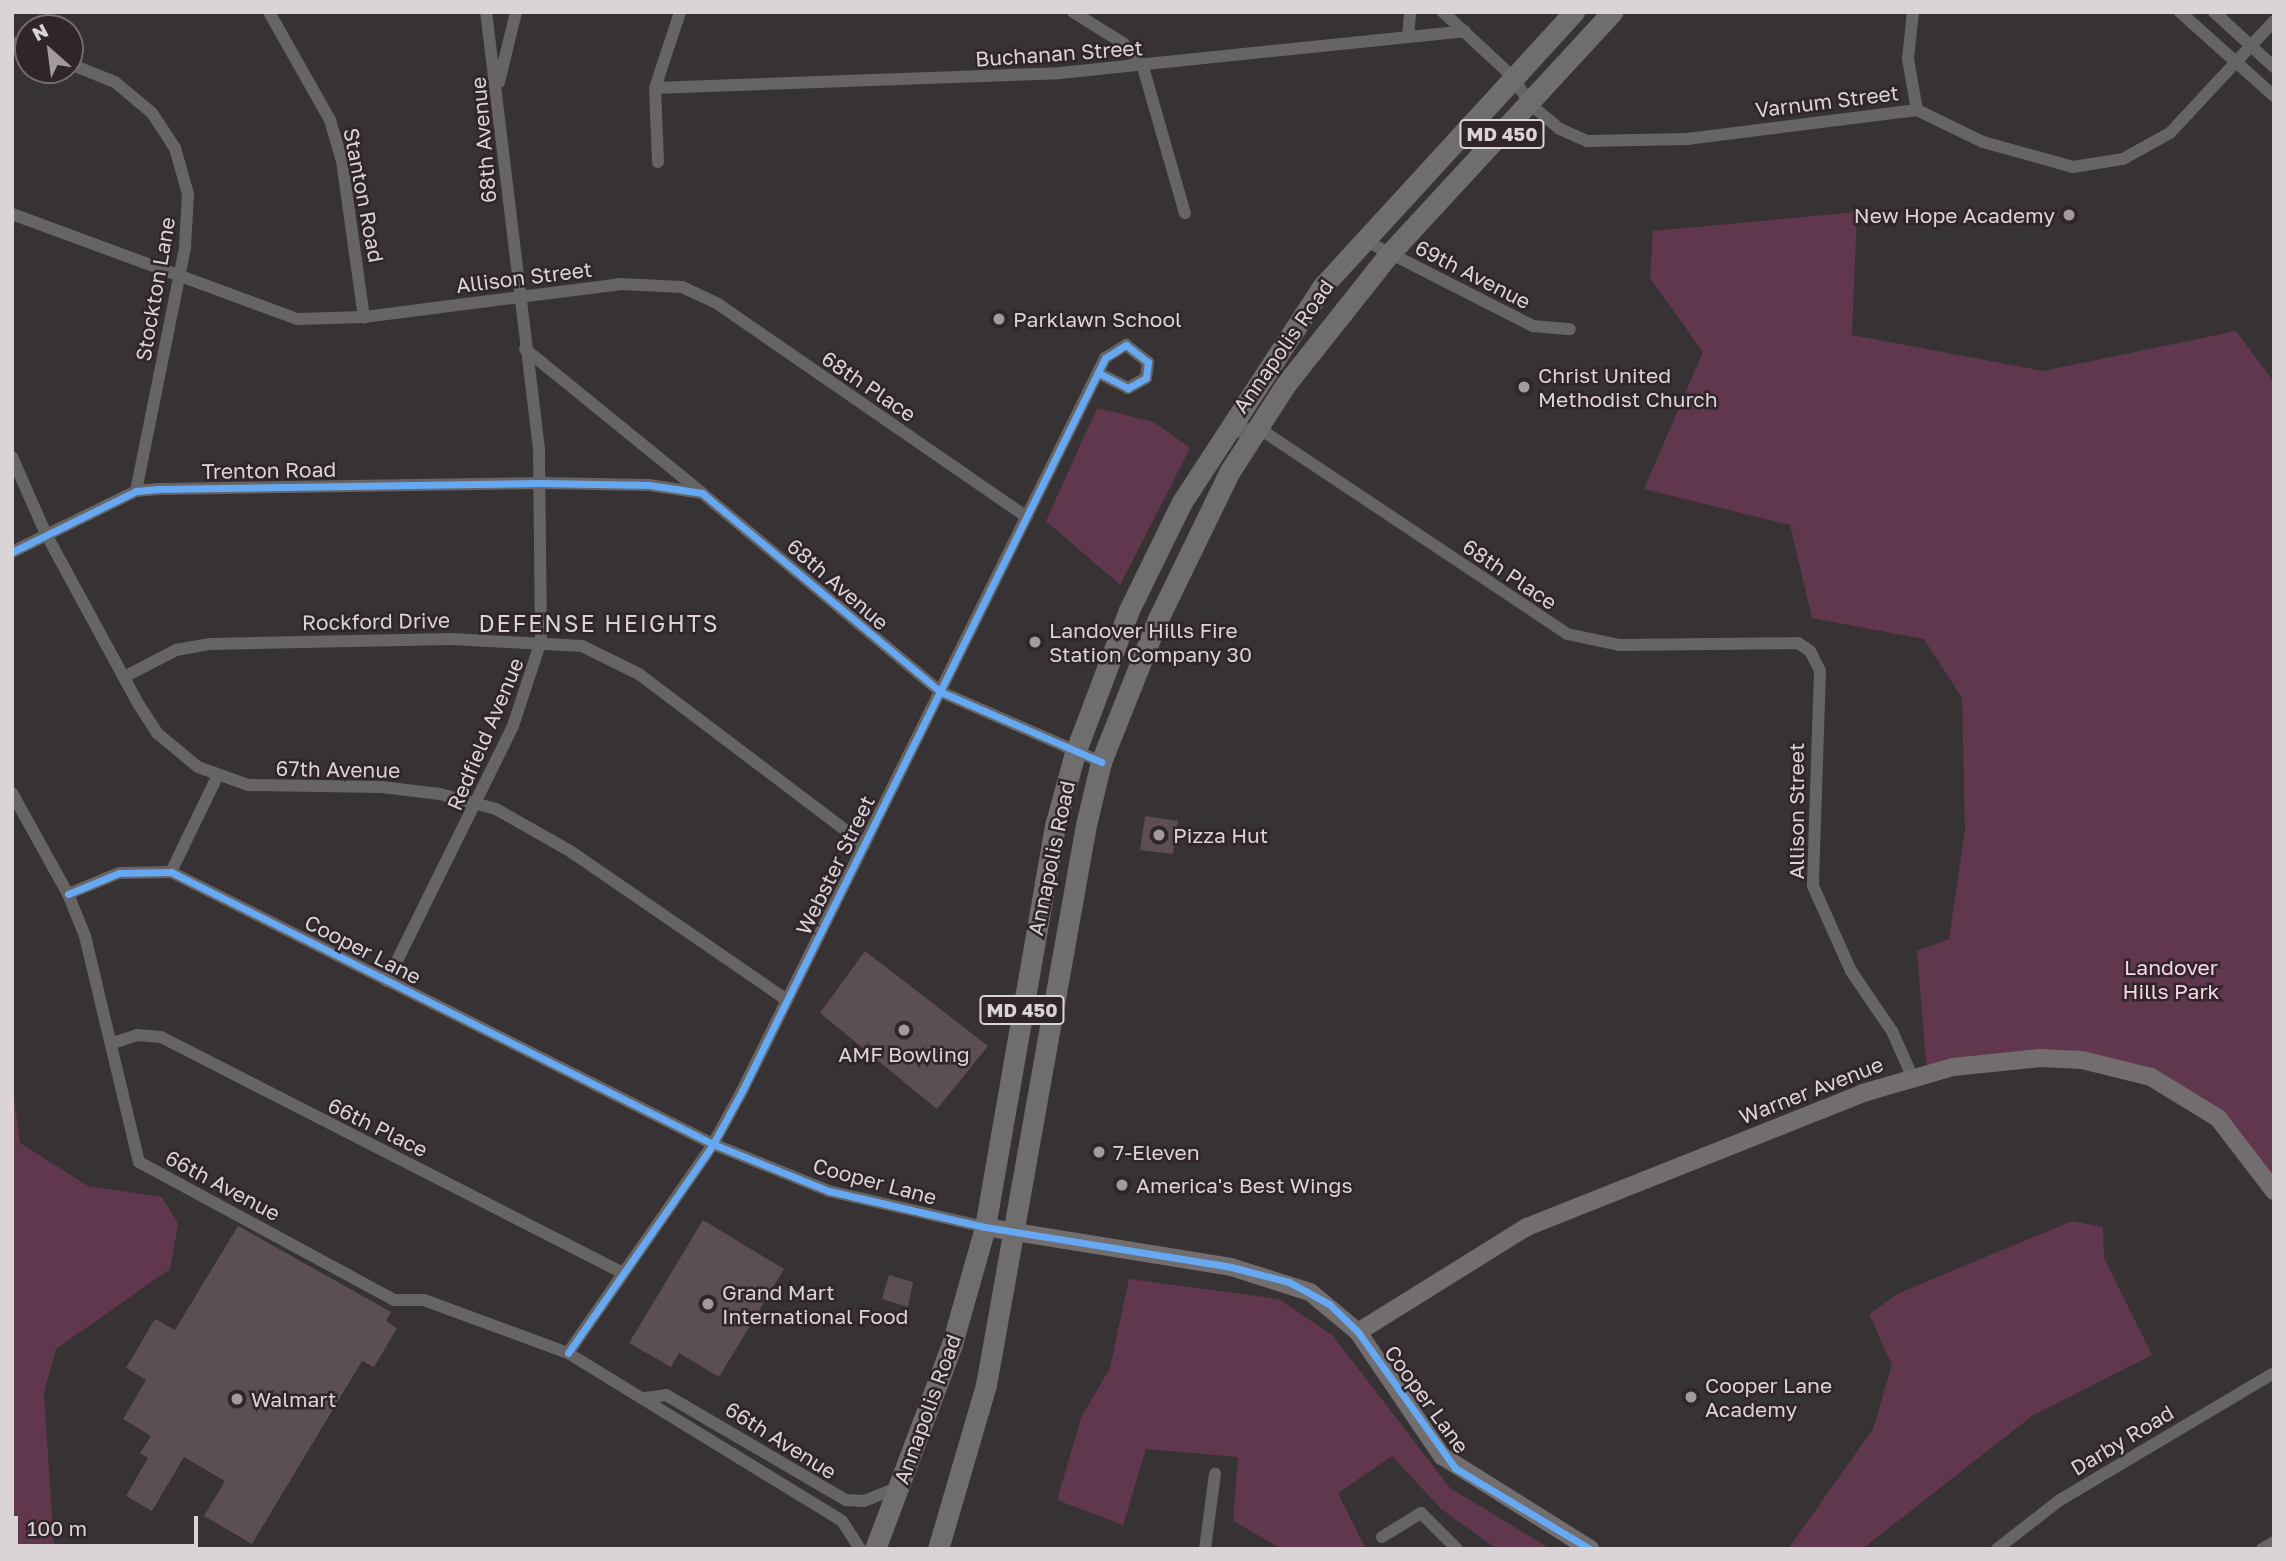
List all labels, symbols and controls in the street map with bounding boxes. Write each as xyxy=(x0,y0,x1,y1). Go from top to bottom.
north arrow xyxy=(14,14,84,84)
text: N xyxy=(28,18,52,45)
street label: Buchanan Street xyxy=(974,35,1144,71)
street label: 68th Avenue xyxy=(465,76,501,204)
street label: Varnum Street xyxy=(1754,80,1900,122)
road number: MD 450 xyxy=(1458,118,1546,150)
street label: Stanton Road xyxy=(339,126,389,264)
place label: New Hope Academy xyxy=(1854,202,2055,228)
marker: New Hope Academy xyxy=(2061,207,2077,223)
street label: Stockton Lane xyxy=(130,215,180,363)
street label: 69th Avenue xyxy=(1411,234,1535,314)
street label: Allison Street xyxy=(455,256,593,298)
street label: Annapolis Road xyxy=(1228,274,1338,418)
place label: Parklawn School xyxy=(1013,306,1182,332)
marker: Parklawn School xyxy=(991,311,1007,327)
street label: 68th Place xyxy=(817,345,921,427)
place label: Christ United Methodist Church xyxy=(1538,362,1718,412)
marker: Christ United Methodist Church xyxy=(1516,379,1532,395)
street label: Trenton Road xyxy=(201,456,337,484)
street label: 68th Avenue xyxy=(782,533,894,635)
street label: 68th Place xyxy=(1458,533,1562,615)
street label: Rockford Drive xyxy=(302,607,450,635)
district label: DEFENSE HEIGHTS xyxy=(480,609,718,637)
place label: Landover Hills Fire Station Company 30 xyxy=(1049,617,1252,667)
marker: Landover Hills Fire Station Company 30 xyxy=(1027,634,1043,650)
street label: Redfield Avenue xyxy=(441,654,529,814)
street label: Allison Street xyxy=(1783,743,1809,879)
street label: 67th Avenue xyxy=(276,755,400,783)
street label: Annapolis Road xyxy=(1022,778,1080,938)
street label: Webster Street xyxy=(790,791,880,939)
place label: Pizza Hut xyxy=(1173,822,1268,848)
marker: Pizza Hut xyxy=(1151,827,1167,843)
street label: Cooper Lane xyxy=(301,909,425,989)
park label: Landover Hills Park xyxy=(2123,954,2219,1004)
road number: MD 450 xyxy=(978,994,1066,1026)
marker: AMF Bowling xyxy=(896,1022,912,1038)
place label: AMF Bowling xyxy=(838,1041,970,1067)
street label: Warner Avenue xyxy=(1736,1051,1886,1129)
street label: 66th Place xyxy=(324,1092,432,1162)
place label: 7-Eleven xyxy=(1113,1139,1200,1165)
street label: 66th Avenue xyxy=(161,1144,285,1226)
marker: 7-Eleven xyxy=(1091,1144,1107,1160)
street label: Cooper Lane xyxy=(810,1152,940,1210)
place label: America's Best Wings xyxy=(1136,1172,1353,1198)
marker: America's Best Wings xyxy=(1114,1177,1130,1193)
place label: Grand Mart International Food xyxy=(722,1279,908,1329)
marker: Grand Mart International Food xyxy=(700,1296,716,1312)
street label: Annapolis Road xyxy=(888,1331,966,1487)
street label: Cooper Lane xyxy=(1379,1340,1475,1458)
place label: Cooper Lane Academy xyxy=(1705,1372,1832,1422)
place label: Walmart xyxy=(251,1386,336,1412)
marker: Cooper Lane Academy xyxy=(1683,1389,1699,1405)
marker: Walmart xyxy=(229,1391,245,1407)
street label: 66th Avenue xyxy=(721,1396,841,1484)
street label: Darby Road xyxy=(2066,1399,2178,1481)
scale bar xyxy=(18,1502,201,1546)
text: 100 m xyxy=(27,1515,87,1541)

